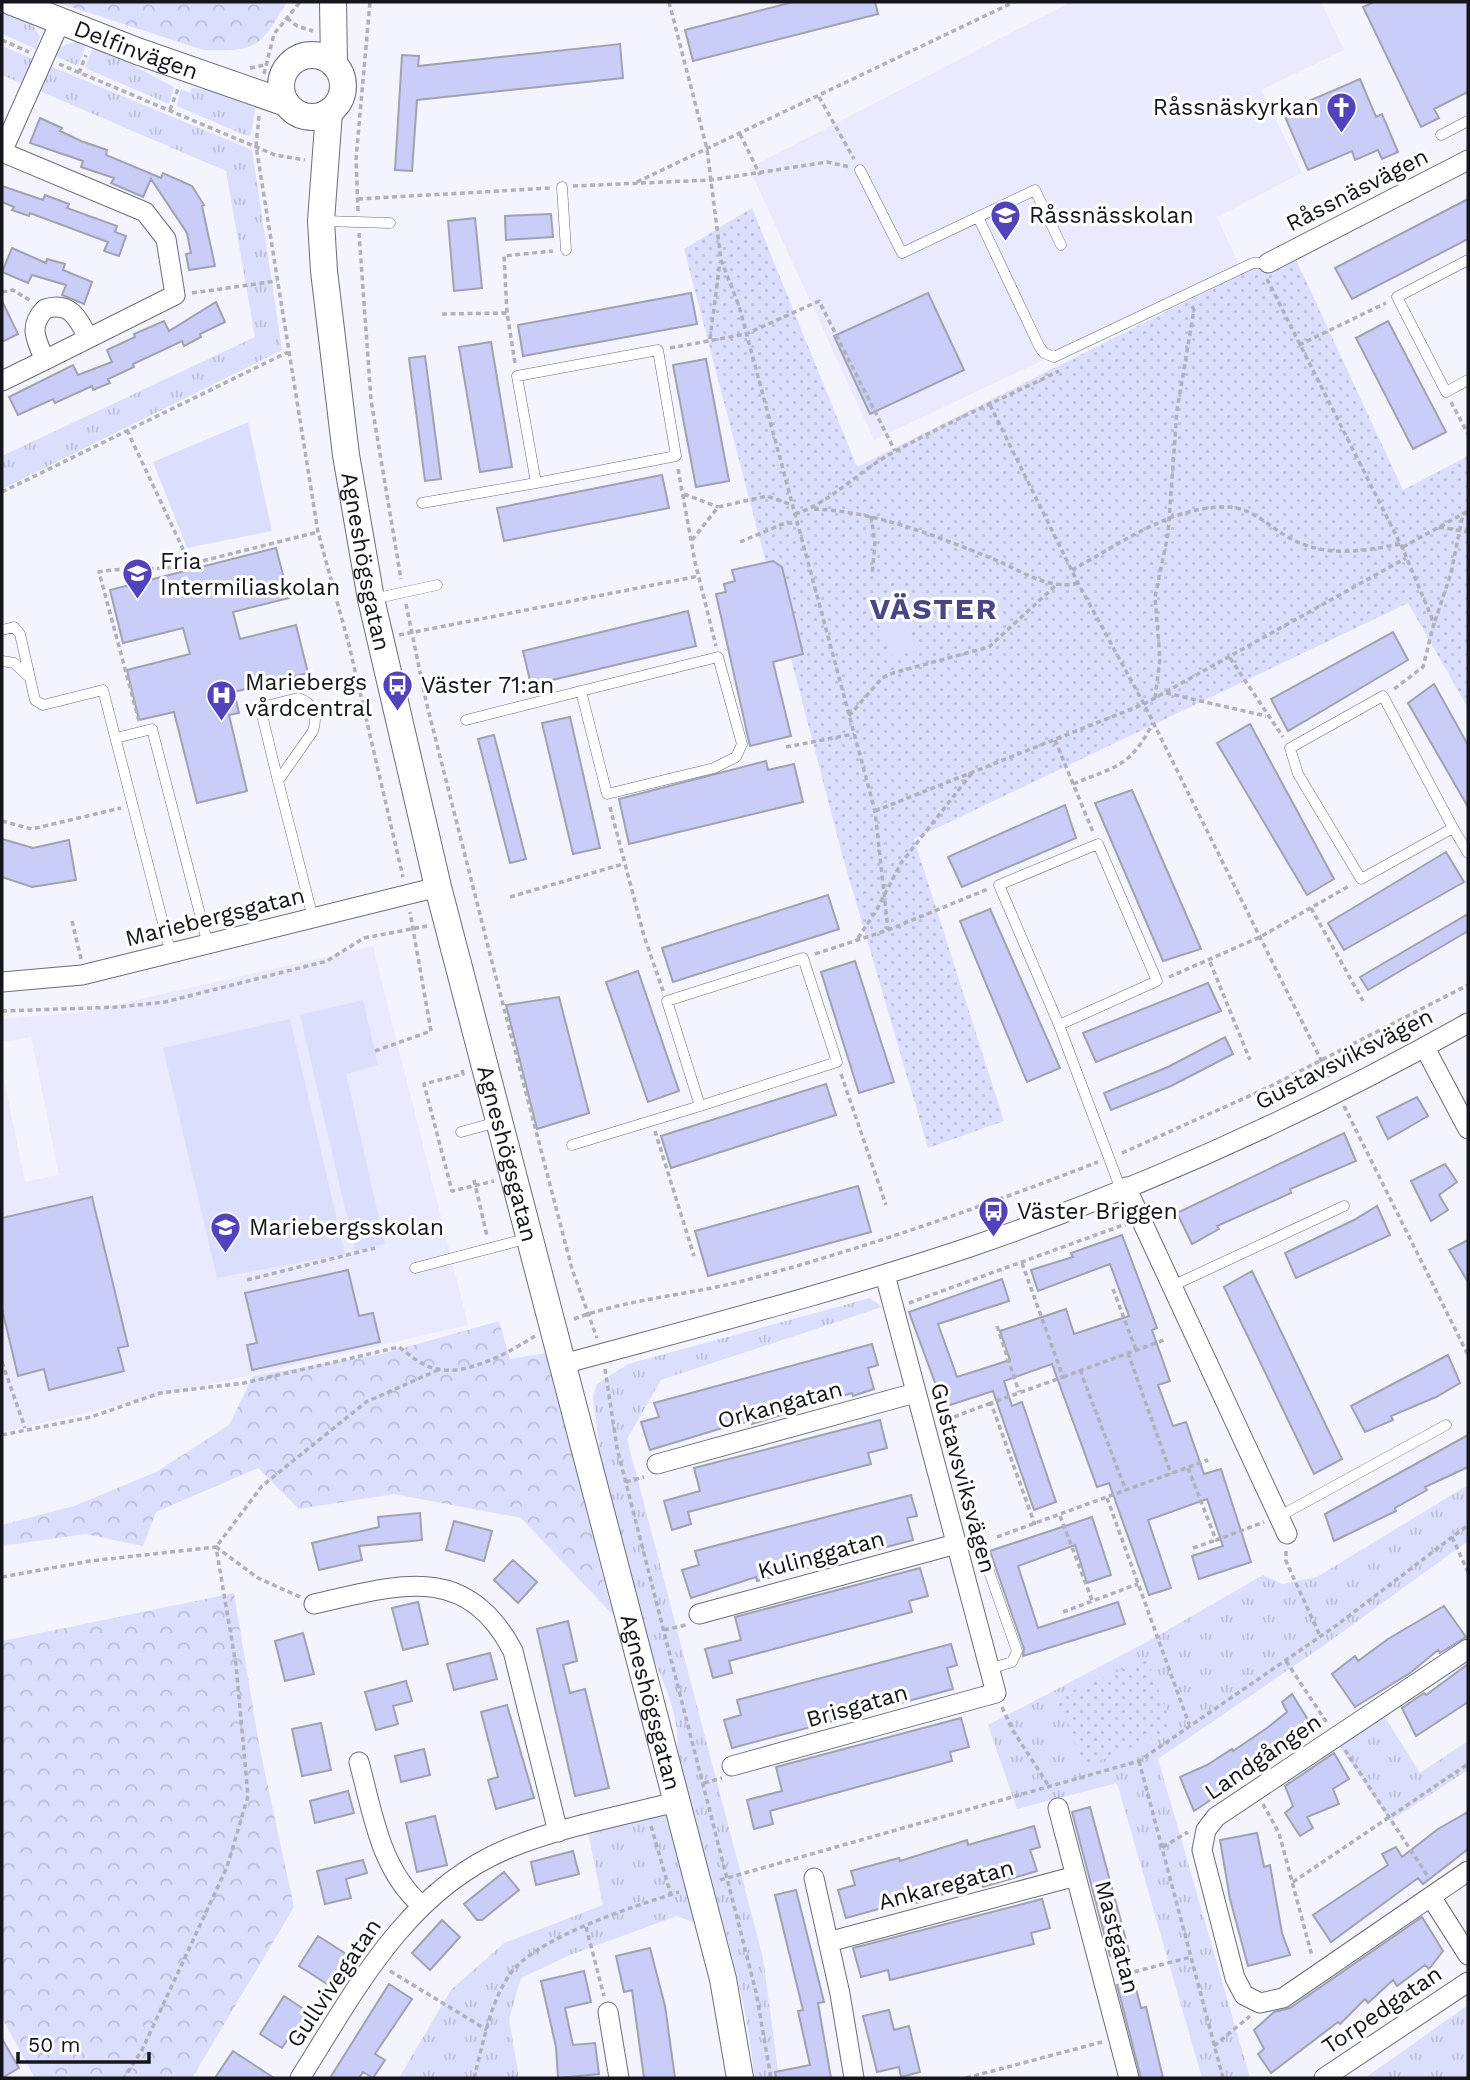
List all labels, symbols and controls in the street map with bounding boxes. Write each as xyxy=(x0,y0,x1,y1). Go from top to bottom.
street label: Delfinvägen xyxy=(70,14,202,85)
church icon: Råssnäskyrkan xyxy=(1325,90,1359,134)
place label: Råssnäskyrkan xyxy=(1153,94,1319,121)
street label: Råssnäsvägen xyxy=(1281,143,1433,237)
school or university icon: Råssnässkolan xyxy=(989,198,1023,242)
place label: Råssnässkolan xyxy=(1029,202,1194,229)
street label: Agneshögsgatan xyxy=(336,470,396,653)
place label: Fria Intermiliaskolan xyxy=(160,548,340,601)
school or university icon: Fria Intermiliaskolan xyxy=(120,557,154,601)
district label: VÄSTER xyxy=(870,591,998,626)
bus stop icon: Väster 71:an xyxy=(381,668,415,712)
place label: Mariebergs vårdcentral xyxy=(245,669,372,722)
place label: Väster 71:an xyxy=(421,672,554,699)
hospital icon: Mariebergs vårdcentral xyxy=(205,678,239,722)
street label: Mariebergsgatan xyxy=(123,882,307,952)
street label: Gustavsviksvägen xyxy=(1251,1003,1437,1115)
street label: Agneshögsgatan xyxy=(472,1062,544,1245)
bus stop icon: Väster Briggen xyxy=(977,1194,1011,1238)
place label: Väster Briggen xyxy=(1017,1198,1178,1225)
school or university icon: Mariebergsskolan xyxy=(209,1210,243,1254)
place label: Mariebergsskolan xyxy=(249,1214,444,1241)
street label: Orkangatan xyxy=(715,1375,845,1435)
street label: Gustavsviksvägen xyxy=(925,1380,1001,1576)
street label: Kulinggatan xyxy=(755,1525,887,1585)
street label: Agneshögsgatan xyxy=(615,1611,687,1793)
street label: Brisgatan xyxy=(803,1679,911,1733)
street label: Landgången xyxy=(1200,1708,1326,1806)
street label: Ankaregatan xyxy=(875,1854,1017,1916)
street label: Mastgatan xyxy=(1089,1877,1145,1997)
street label: Gullvivegatan xyxy=(281,1913,387,2053)
street label: Torpedgatan xyxy=(1317,1960,1447,2060)
scale bar xyxy=(18,2021,149,2064)
text: 50 m xyxy=(28,2032,80,2057)

